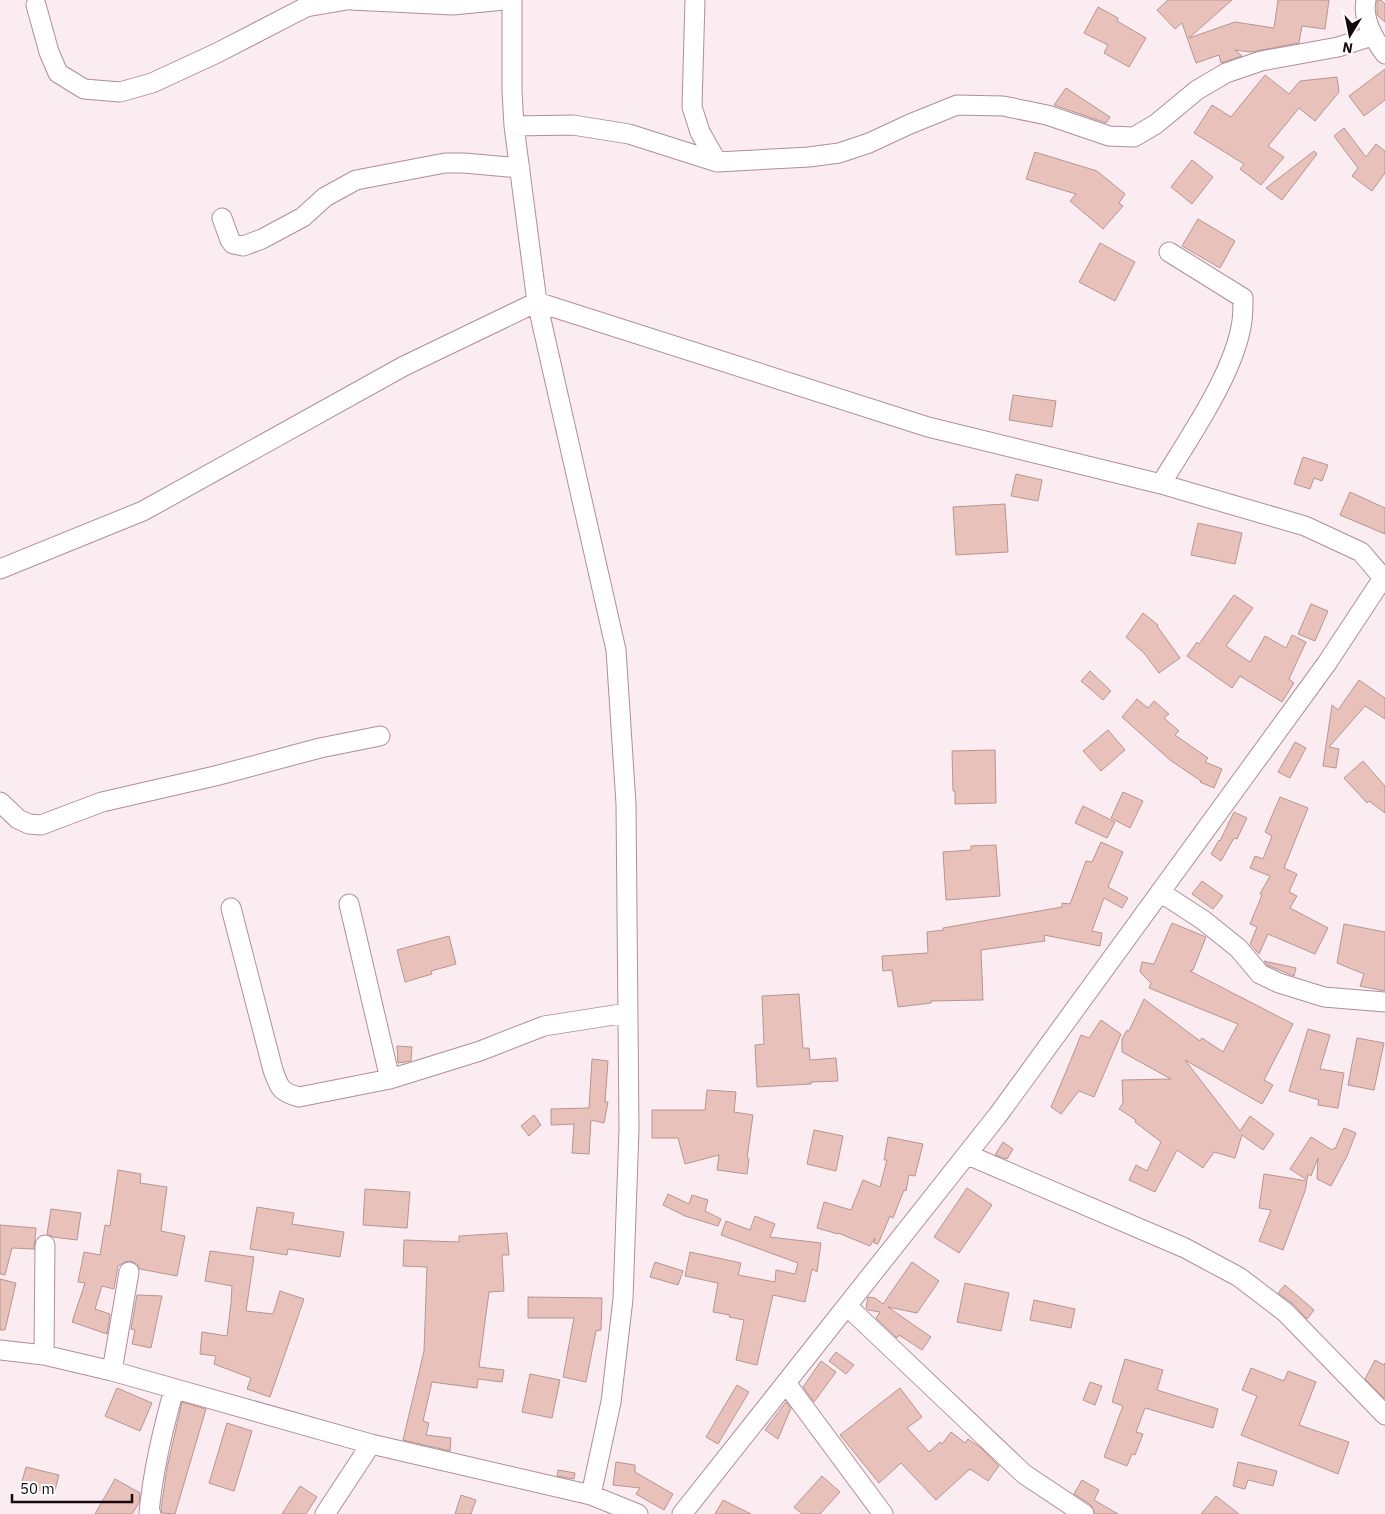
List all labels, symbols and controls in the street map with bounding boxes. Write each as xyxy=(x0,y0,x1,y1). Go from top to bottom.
north arrow xyxy=(1325,10,1375,60)
text: N xyxy=(1341,38,1354,58)
scale bar xyxy=(12,1472,132,1504)
text: 50 m xyxy=(20,1479,55,1498)

